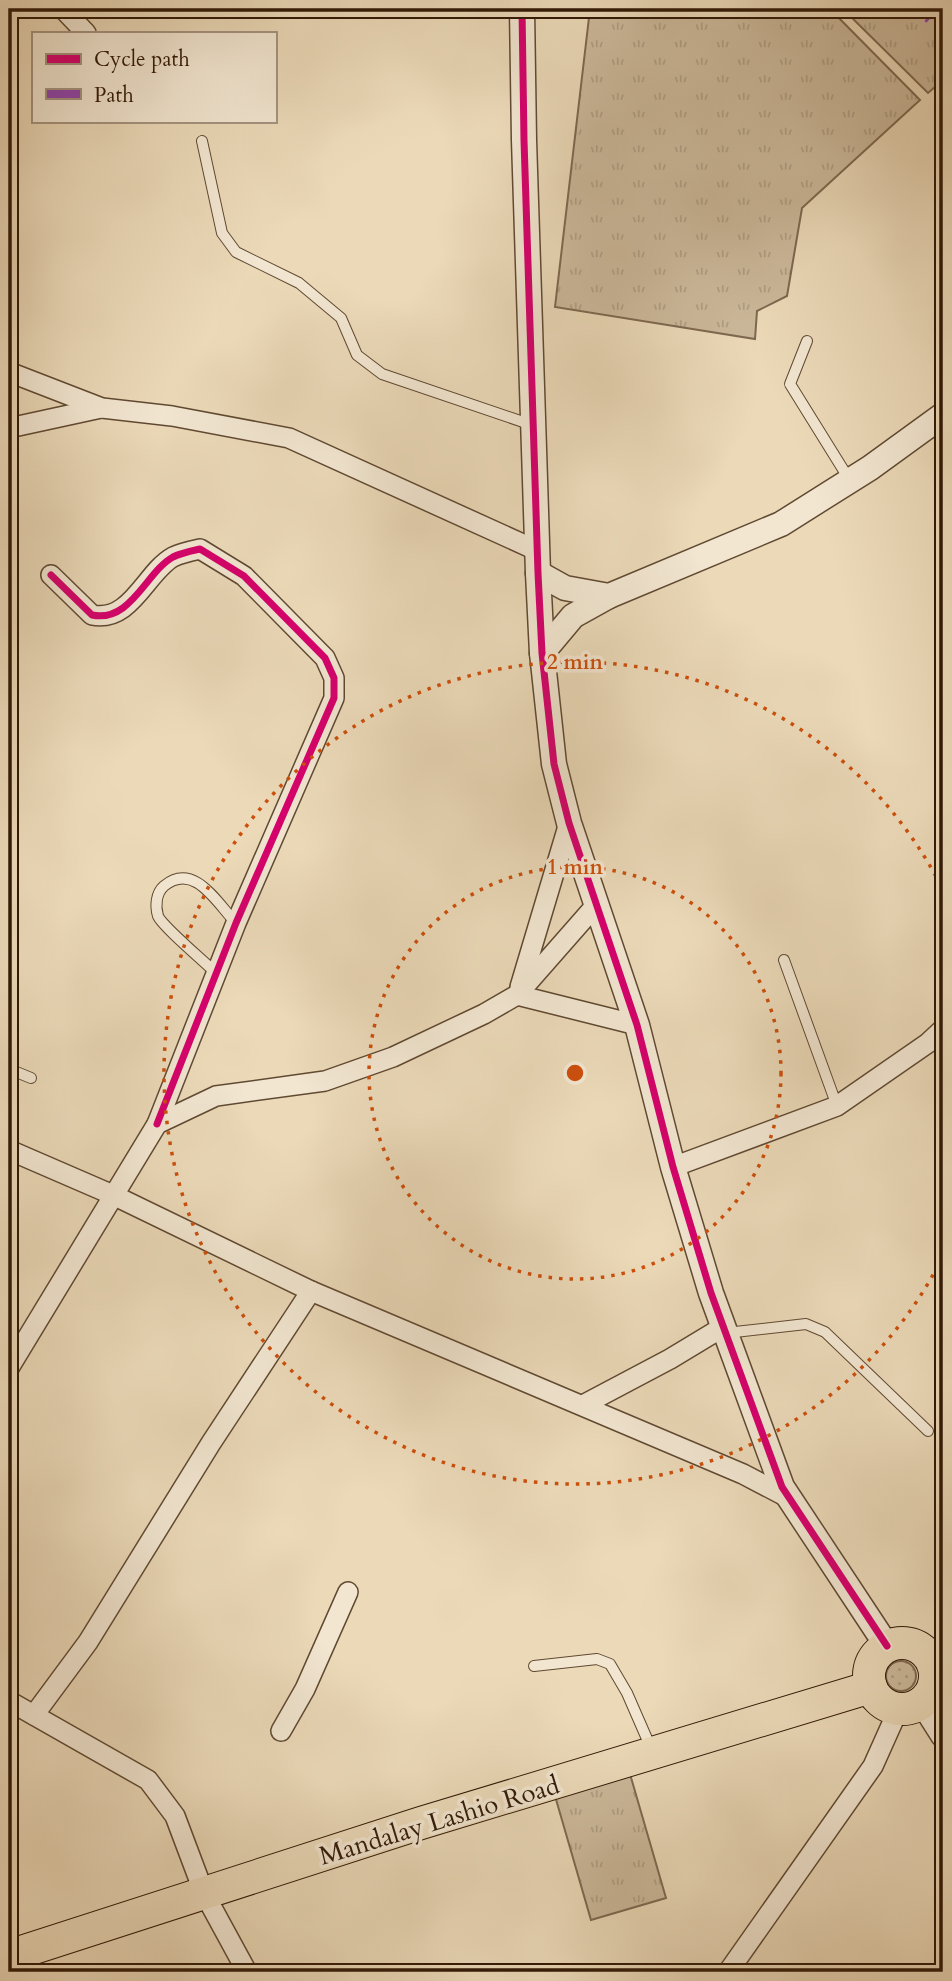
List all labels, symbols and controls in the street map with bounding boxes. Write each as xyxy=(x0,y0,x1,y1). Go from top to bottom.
legend xyxy=(32,32,276,122)
text: Cycle path xyxy=(94,45,190,74)
text: Path xyxy=(94,81,134,110)
text: 2 min xyxy=(547,648,603,677)
text: 1 min xyxy=(547,853,603,882)
centre of rings xyxy=(563,1061,587,1085)
street label: Mandalay Lashio Road xyxy=(315,1767,564,1874)

